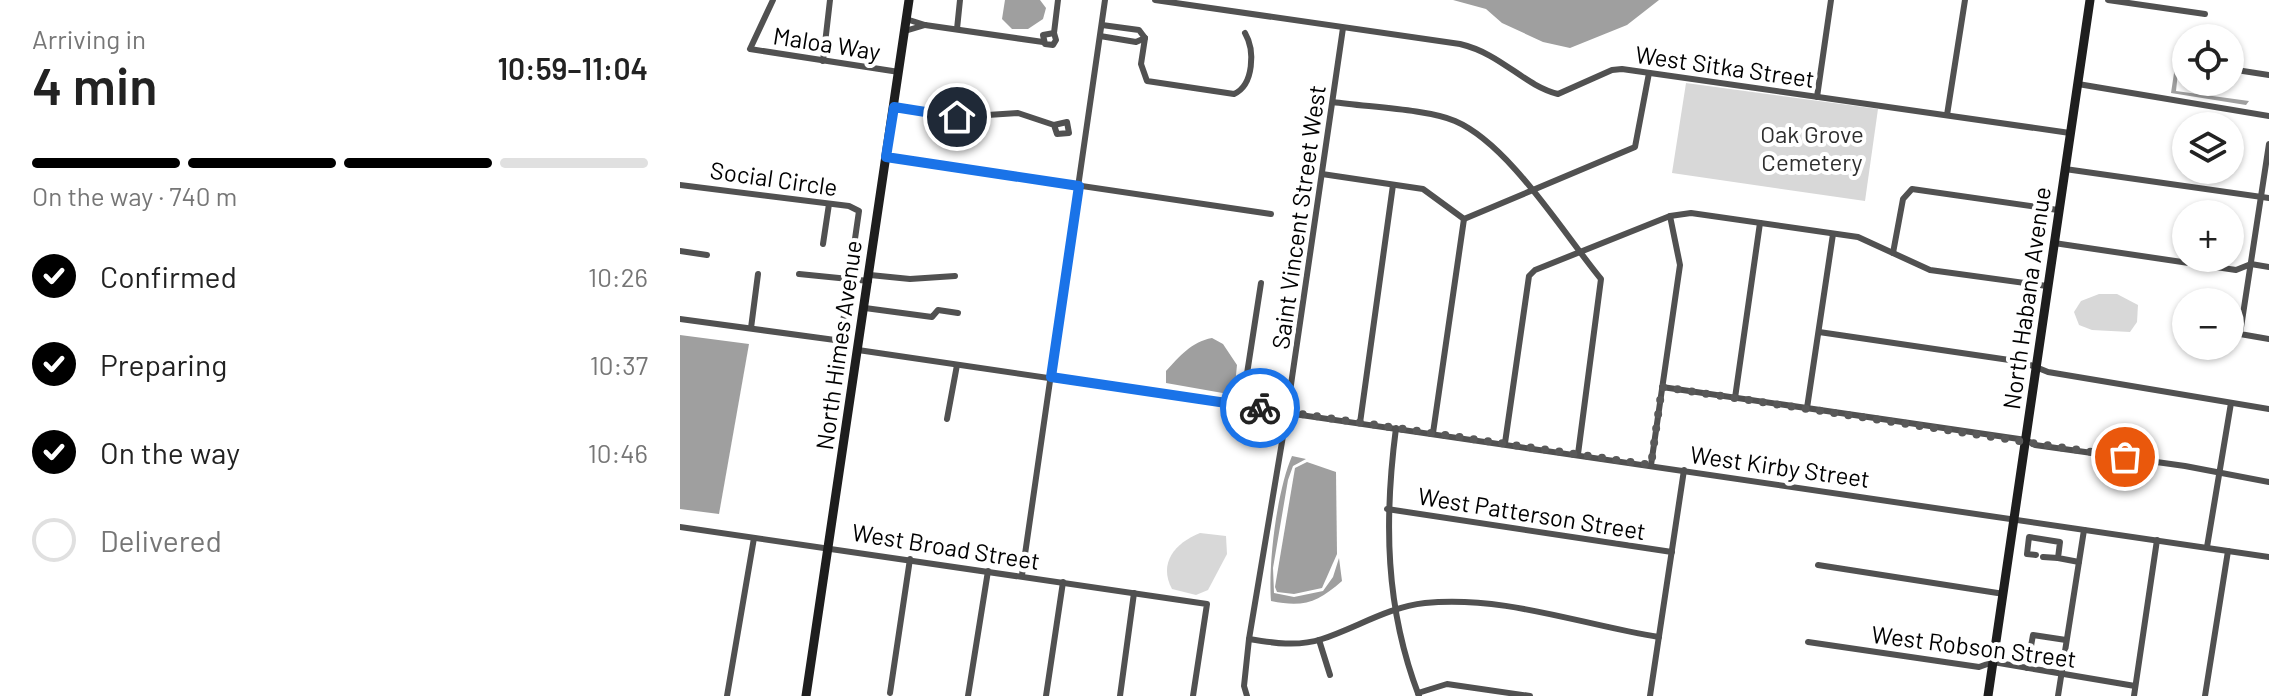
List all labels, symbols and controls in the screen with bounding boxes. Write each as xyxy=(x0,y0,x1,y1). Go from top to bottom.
street label: Maloa Way xyxy=(771,20,883,66)
text: Arriving in xyxy=(32,23,146,54)
map controls xyxy=(2172,24,2244,360)
button: locate xyxy=(2172,24,2244,96)
street label: West Sitka Street xyxy=(1633,39,1817,93)
text: 10:59–11:04 xyxy=(497,50,648,86)
text: 4 min xyxy=(32,53,157,115)
pin xyxy=(923,83,991,151)
street label: Saint Vincent Street West xyxy=(1265,83,1331,351)
icon: home xyxy=(935,95,979,139)
button: layers xyxy=(2172,112,2244,184)
park label: Oak Grove Cemetery xyxy=(1760,119,1864,176)
street label: Social Circle xyxy=(708,155,840,201)
text: On the way · 740 m xyxy=(32,180,237,211)
street label: North Habana Avenue xyxy=(1996,185,2056,411)
button: + xyxy=(2172,200,2244,272)
street label: North Himes Avenue xyxy=(809,238,867,452)
icon: check xyxy=(32,254,76,298)
text: Confirmed xyxy=(100,258,237,294)
text: 10:26 xyxy=(588,261,648,292)
button: − xyxy=(2172,288,2244,360)
icon: check xyxy=(32,342,76,386)
text: Preparing xyxy=(100,346,227,382)
text: 10:37 xyxy=(590,349,648,380)
courier xyxy=(1220,368,1300,448)
icon: bike xyxy=(1238,386,1282,430)
pin xyxy=(2091,423,2159,491)
icon: check xyxy=(32,430,76,474)
text: On the way xyxy=(100,434,240,470)
icon: bag xyxy=(2103,435,2147,479)
text: 10:46 xyxy=(588,437,648,468)
street label: West Kirby Street xyxy=(1688,439,1872,493)
street label: West Patterson Street xyxy=(1416,481,1648,545)
street label: West Broad Street xyxy=(850,517,1042,575)
text: Delivered xyxy=(100,522,222,558)
street label: West Robson Street xyxy=(1870,619,2078,673)

